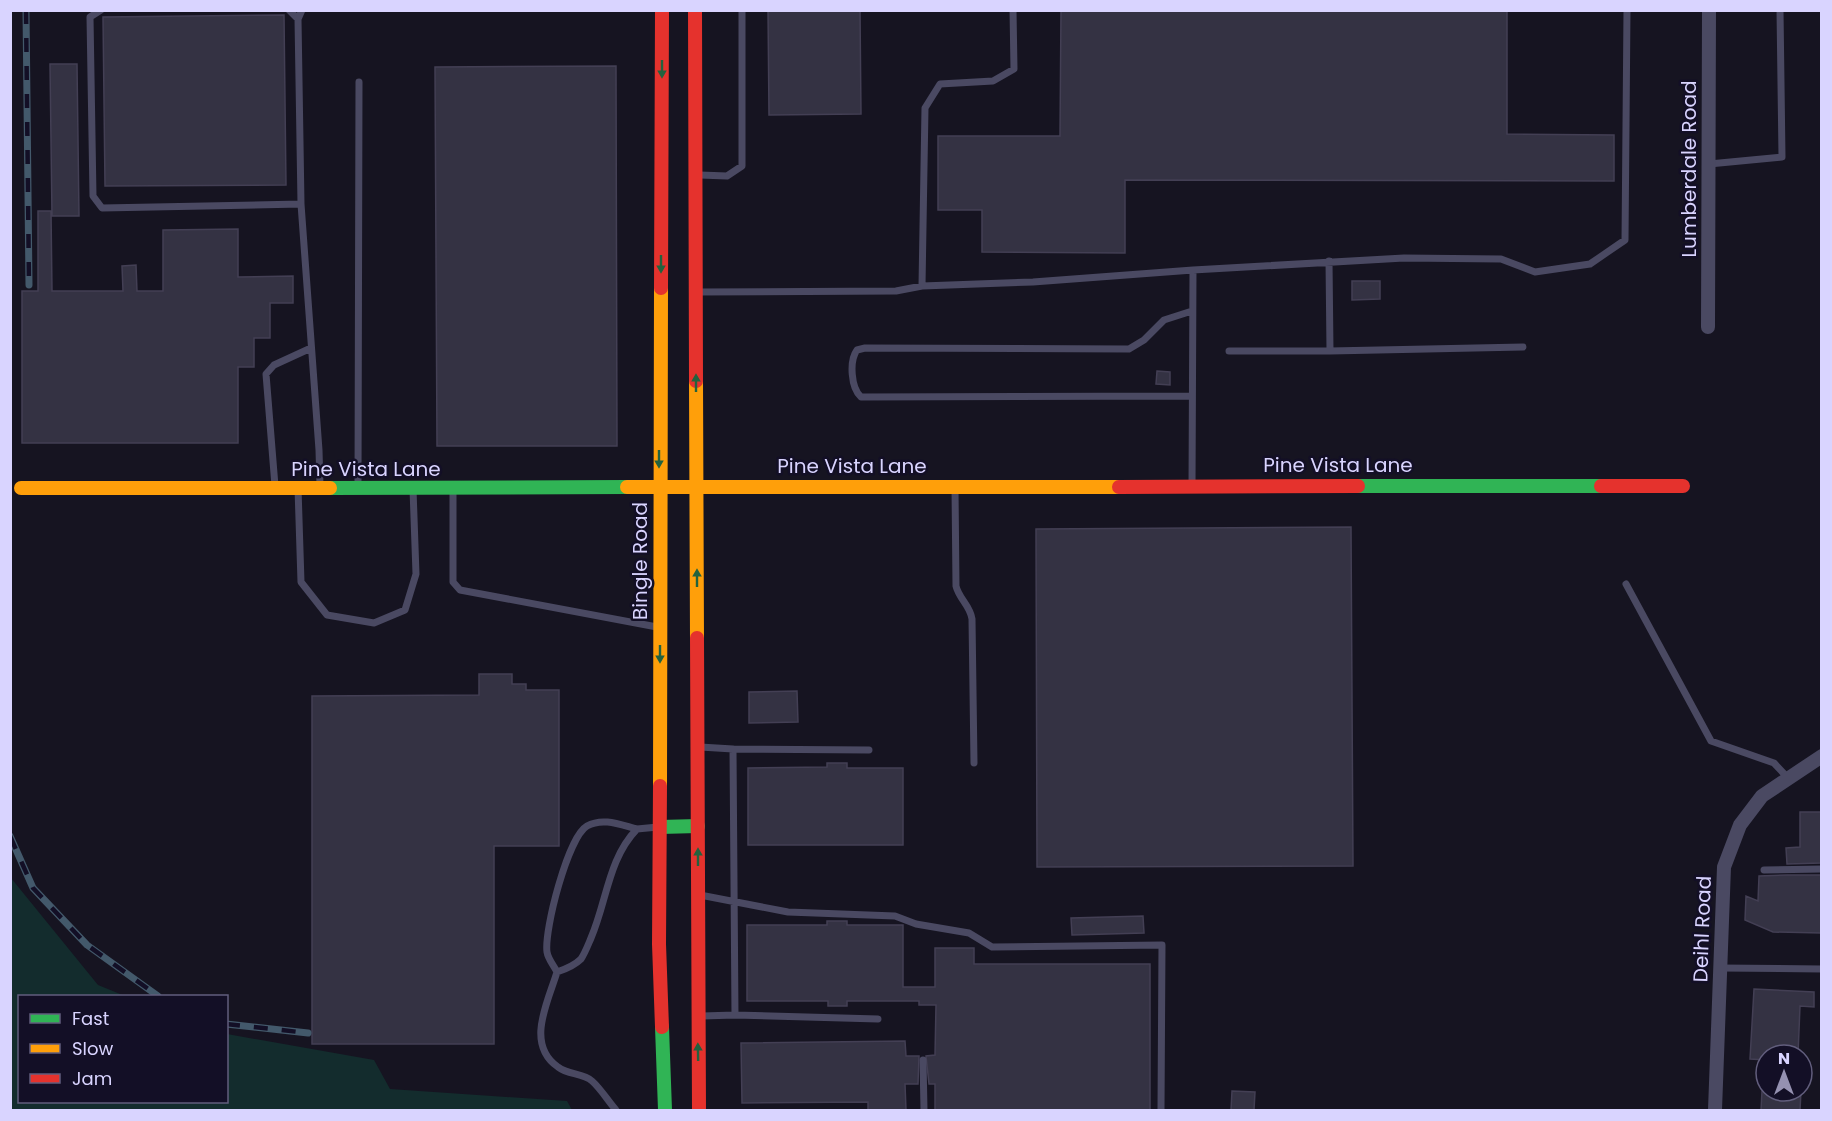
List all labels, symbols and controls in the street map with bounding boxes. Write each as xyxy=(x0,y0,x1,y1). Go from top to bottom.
one-way arrow xyxy=(657,59,667,78)
street label: Lumberdale Road xyxy=(1675,80,1703,258)
one-way arrow xyxy=(656,254,665,273)
one-way arrow xyxy=(691,374,701,393)
one-way arrow xyxy=(654,449,664,468)
street label: Pine Vista Lane xyxy=(1263,451,1413,479)
street label: Pine Vista Lane xyxy=(777,452,927,480)
street label: Pine Vista Lane xyxy=(291,455,441,483)
street label: Bingle Road xyxy=(626,502,654,620)
one-way arrow xyxy=(692,569,702,588)
one-way arrow xyxy=(655,644,665,663)
one-way arrow xyxy=(693,848,703,867)
street label: Deihl Road xyxy=(1686,875,1718,983)
legend xyxy=(18,995,228,1103)
text: Fast xyxy=(72,1006,109,1031)
text: Slow xyxy=(72,1036,114,1061)
one-way arrow xyxy=(693,1043,702,1062)
north arrow xyxy=(1754,1043,1814,1103)
text: N xyxy=(1778,1047,1790,1070)
text: Jam xyxy=(72,1066,112,1091)

